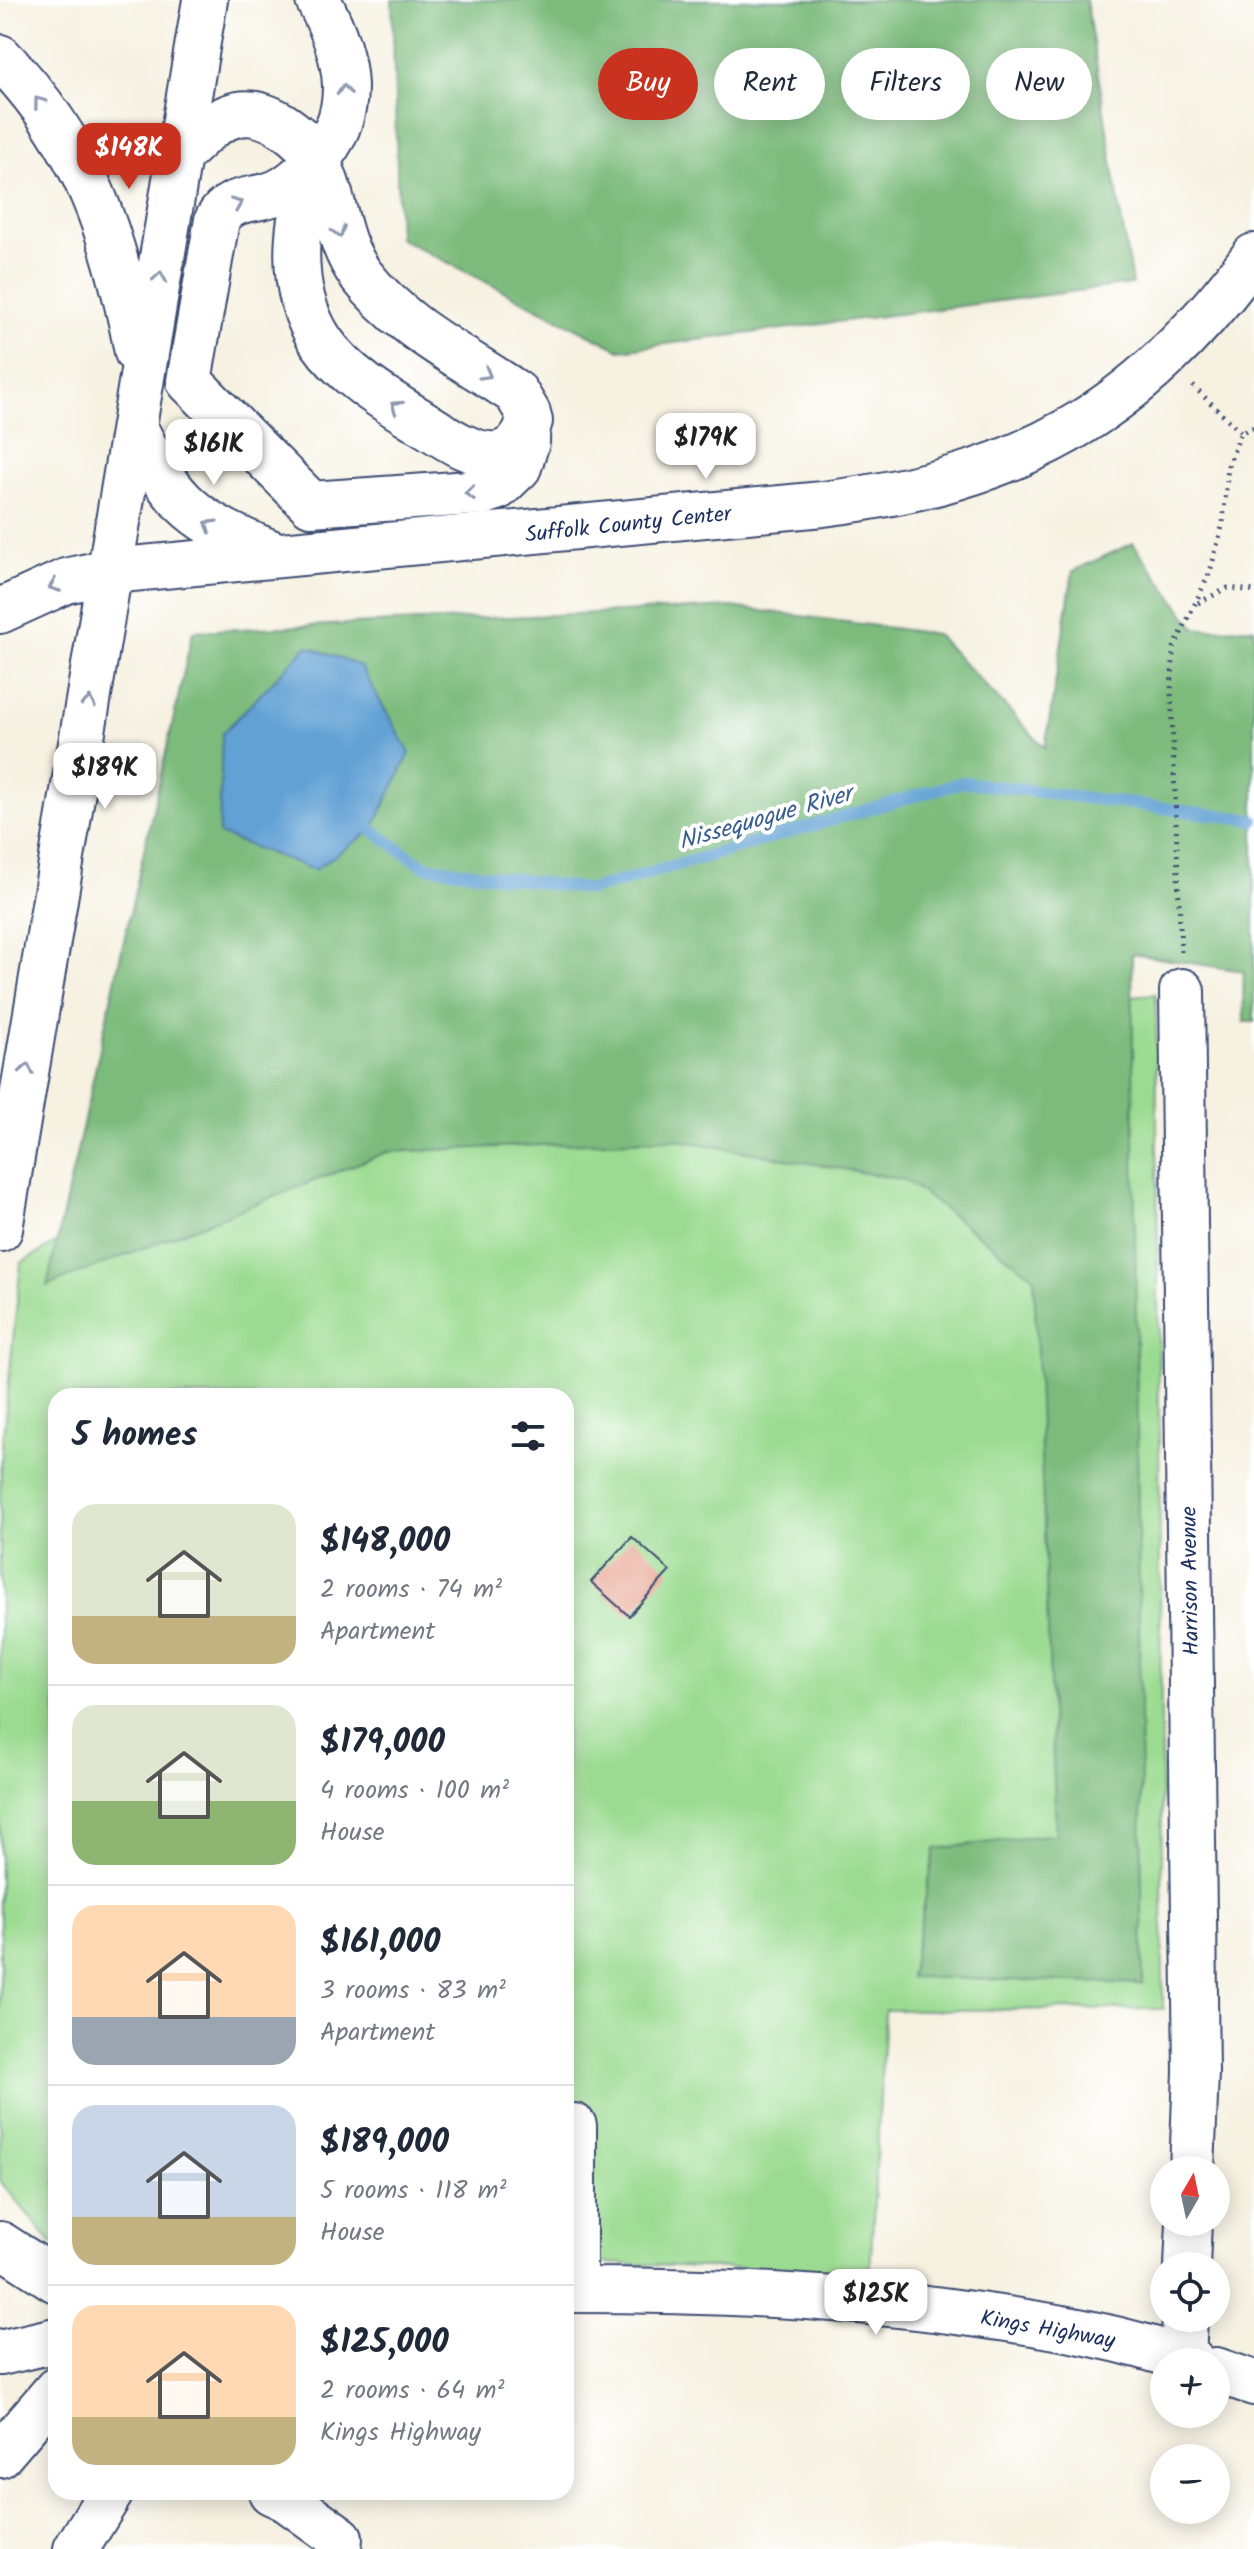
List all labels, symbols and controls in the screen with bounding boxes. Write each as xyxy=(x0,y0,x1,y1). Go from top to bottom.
chip: Buy xyxy=(598,48,698,120)
chip: Rent xyxy=(714,48,825,120)
chip: Filters xyxy=(841,48,970,120)
chip: New xyxy=(986,48,1092,120)
one-way arrow xyxy=(336,83,353,96)
one-way arrow xyxy=(34,96,48,111)
pin: $148K xyxy=(73,123,185,191)
text: $148K xyxy=(95,128,163,170)
one-way arrow xyxy=(229,197,243,214)
one-way arrow xyxy=(329,224,345,238)
one-way arrow xyxy=(150,270,167,284)
one-way arrow xyxy=(477,364,492,380)
one-way arrow xyxy=(390,401,405,416)
pin: $179K xyxy=(650,413,762,481)
text: $179K xyxy=(674,418,738,460)
pin: $161K xyxy=(158,419,270,487)
text: $161K xyxy=(184,424,244,466)
one-way arrow xyxy=(463,484,476,501)
street label: Suffolk County Center xyxy=(524,497,735,554)
one-way arrow xyxy=(204,519,219,534)
one-way arrow xyxy=(48,576,62,593)
one-way arrow xyxy=(79,696,96,709)
pin: $189K xyxy=(49,743,161,811)
text: $189K xyxy=(71,748,139,790)
water label: Nissequogue River xyxy=(674,774,862,862)
one-way arrow xyxy=(18,1062,35,1076)
text: 5 homes xyxy=(72,1409,197,1463)
icon: filters xyxy=(506,1414,550,1458)
street label: Harrison Avenue xyxy=(1173,1506,1210,1656)
text: $148,000 xyxy=(320,1515,450,1569)
icon: home xyxy=(136,1536,232,1632)
text: 2 rooms · 74 m² xyxy=(320,1569,502,1611)
text: Apartment xyxy=(320,1611,435,1653)
text: $179,000 xyxy=(320,1716,445,1770)
icon: home xyxy=(136,1737,232,1833)
text: 4 rooms · 100 m² xyxy=(320,1770,509,1812)
text: House xyxy=(320,1812,384,1854)
text: $161,000 xyxy=(320,1916,440,1970)
icon: home xyxy=(136,1937,232,2033)
text: 3 rooms · 83 m² xyxy=(320,1970,506,2012)
text: Apartment xyxy=(320,2012,435,2054)
text: $189,000 xyxy=(320,2116,449,2170)
icon: home xyxy=(136,2137,232,2233)
north arrow xyxy=(1150,2156,1230,2236)
map controls xyxy=(1150,2156,1230,2524)
text: 5 rooms · 118 m² xyxy=(320,2170,506,2212)
text: House xyxy=(320,2212,384,2254)
button: locate xyxy=(1150,2252,1230,2332)
pin: $125K xyxy=(820,2269,932,2337)
text: $125K xyxy=(842,2274,910,2316)
street label: Kings Highway xyxy=(977,2301,1118,2360)
text: $125,000 xyxy=(320,2316,449,2370)
icon: home xyxy=(136,2337,232,2433)
button: + xyxy=(1150,2348,1230,2428)
text: 2 rooms · 64 m² xyxy=(320,2370,504,2412)
text: Kings Highway xyxy=(320,2412,481,2454)
button: − xyxy=(1150,2444,1230,2524)

